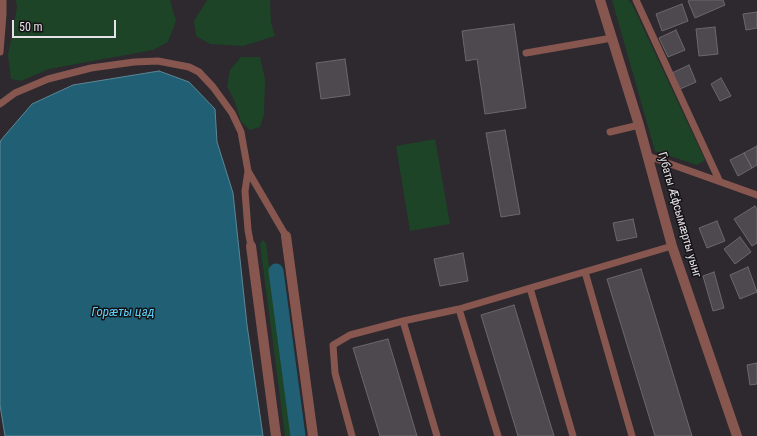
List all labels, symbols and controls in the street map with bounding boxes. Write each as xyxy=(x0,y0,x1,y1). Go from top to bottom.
scale bar xyxy=(14,12,118,38)
text: 50 m xyxy=(19,20,43,34)
street label: Губаты Æфсымæрты уынг xyxy=(654,150,704,280)
water label: Горӕты цад xyxy=(91,305,155,321)

